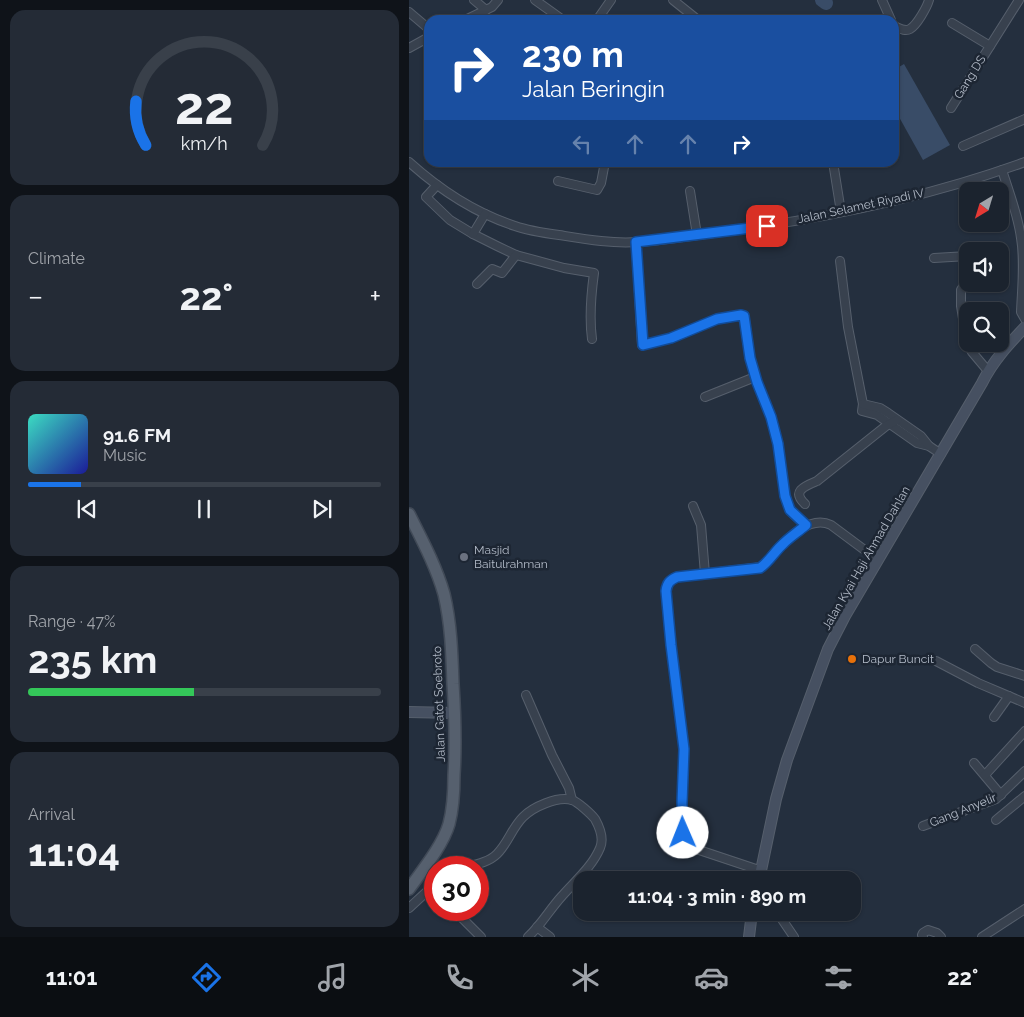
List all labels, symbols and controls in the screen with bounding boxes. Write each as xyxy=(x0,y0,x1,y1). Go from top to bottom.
text: 230 m xyxy=(522,34,624,75)
icon: right xyxy=(439,35,504,100)
street label: Gang DS xyxy=(951,53,989,101)
text: 22 xyxy=(175,75,234,136)
text: Jalan Beringin xyxy=(522,76,665,102)
icon: left xyxy=(568,130,596,158)
icon: ahead xyxy=(621,130,649,158)
icon: ahead xyxy=(674,130,702,158)
icon: right xyxy=(727,130,755,158)
text: km/h xyxy=(181,133,228,154)
north arrow xyxy=(959,182,1009,232)
map controls xyxy=(959,182,1009,352)
street label: Jalan Selamet Riyadi IV xyxy=(797,186,925,226)
pin xyxy=(746,205,788,247)
icon: arrive xyxy=(753,212,781,240)
button: sound xyxy=(959,242,1009,292)
text: Climate xyxy=(28,249,85,268)
text: 22° xyxy=(180,274,233,319)
text: − xyxy=(28,280,43,313)
text: + xyxy=(369,280,381,313)
button: search xyxy=(959,302,1009,352)
text: 91.6 FM xyxy=(103,424,171,446)
text: Music xyxy=(103,446,147,465)
street label: Jalan Kyai Haji Ahmad Dahlan xyxy=(819,484,913,632)
icon: previous xyxy=(73,495,101,523)
icon: pause xyxy=(190,495,218,523)
icon: next xyxy=(308,495,336,523)
place label: Masjid Baitulrahman xyxy=(474,543,548,571)
marker: Masjid Baitulrahman xyxy=(458,551,470,563)
text: Range · 47% xyxy=(28,612,115,631)
text: 235 km xyxy=(28,637,157,682)
street label: Jalan Gatot Soebroto xyxy=(430,646,448,762)
place label: Dapur Buncit xyxy=(862,652,934,666)
marker: Dapur Buncit xyxy=(846,653,858,665)
street label: Gang Anyelir xyxy=(928,790,999,830)
text: Arrival xyxy=(28,805,75,824)
position arrow xyxy=(656,806,708,858)
text: 11:04 xyxy=(28,830,120,875)
speed limit sign: 30 xyxy=(424,856,489,921)
text: 11:04 · 3 min · 890 m xyxy=(628,885,806,907)
icon: directions xyxy=(189,960,224,995)
icon: music xyxy=(315,960,350,995)
icon: phone xyxy=(442,960,477,995)
icon: climate xyxy=(568,960,603,995)
icon: car xyxy=(694,960,729,995)
icon: filters xyxy=(821,960,856,995)
text: 11:01 xyxy=(46,964,97,990)
text: 22° xyxy=(947,964,978,990)

